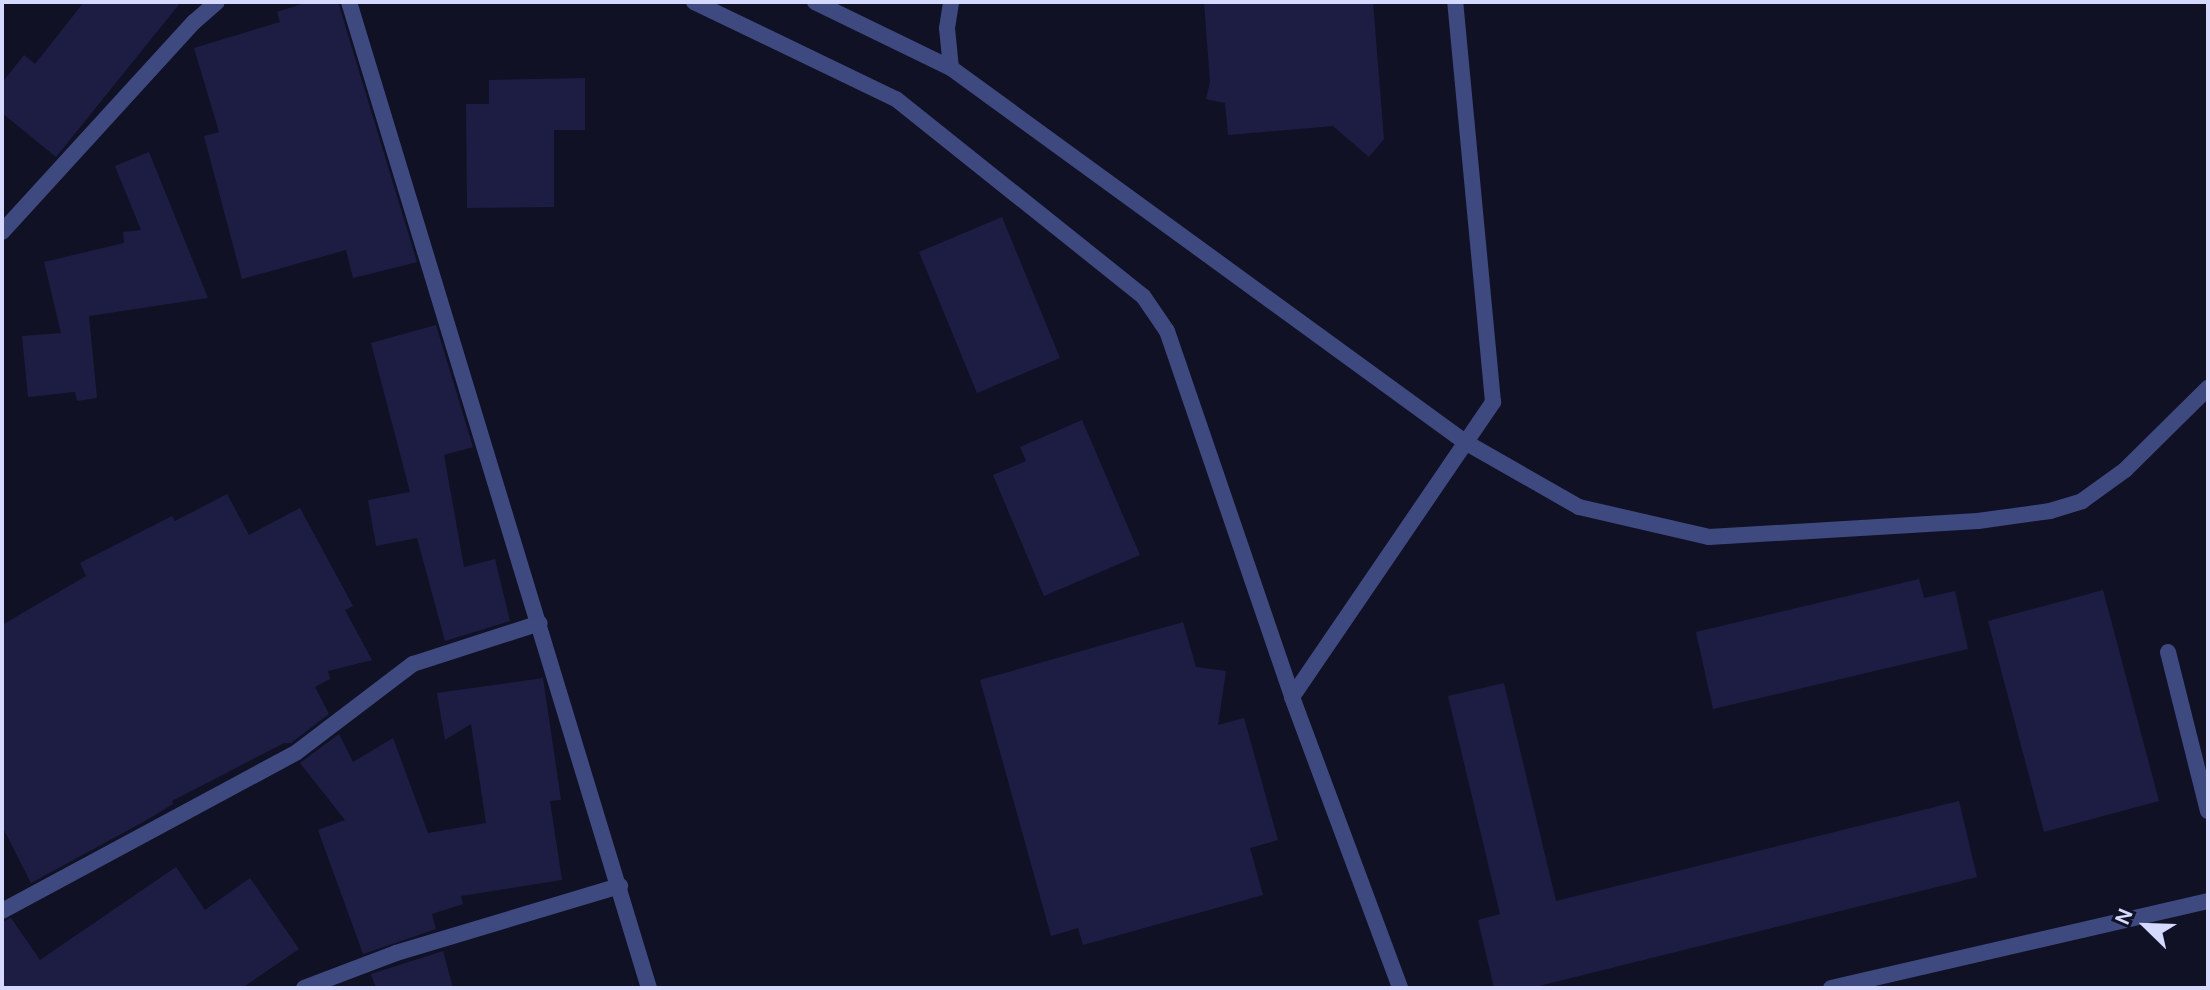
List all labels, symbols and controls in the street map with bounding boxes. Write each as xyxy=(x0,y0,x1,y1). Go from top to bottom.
north arrow xyxy=(2106,886,2186,966)
text: N xyxy=(2109,904,2139,929)

